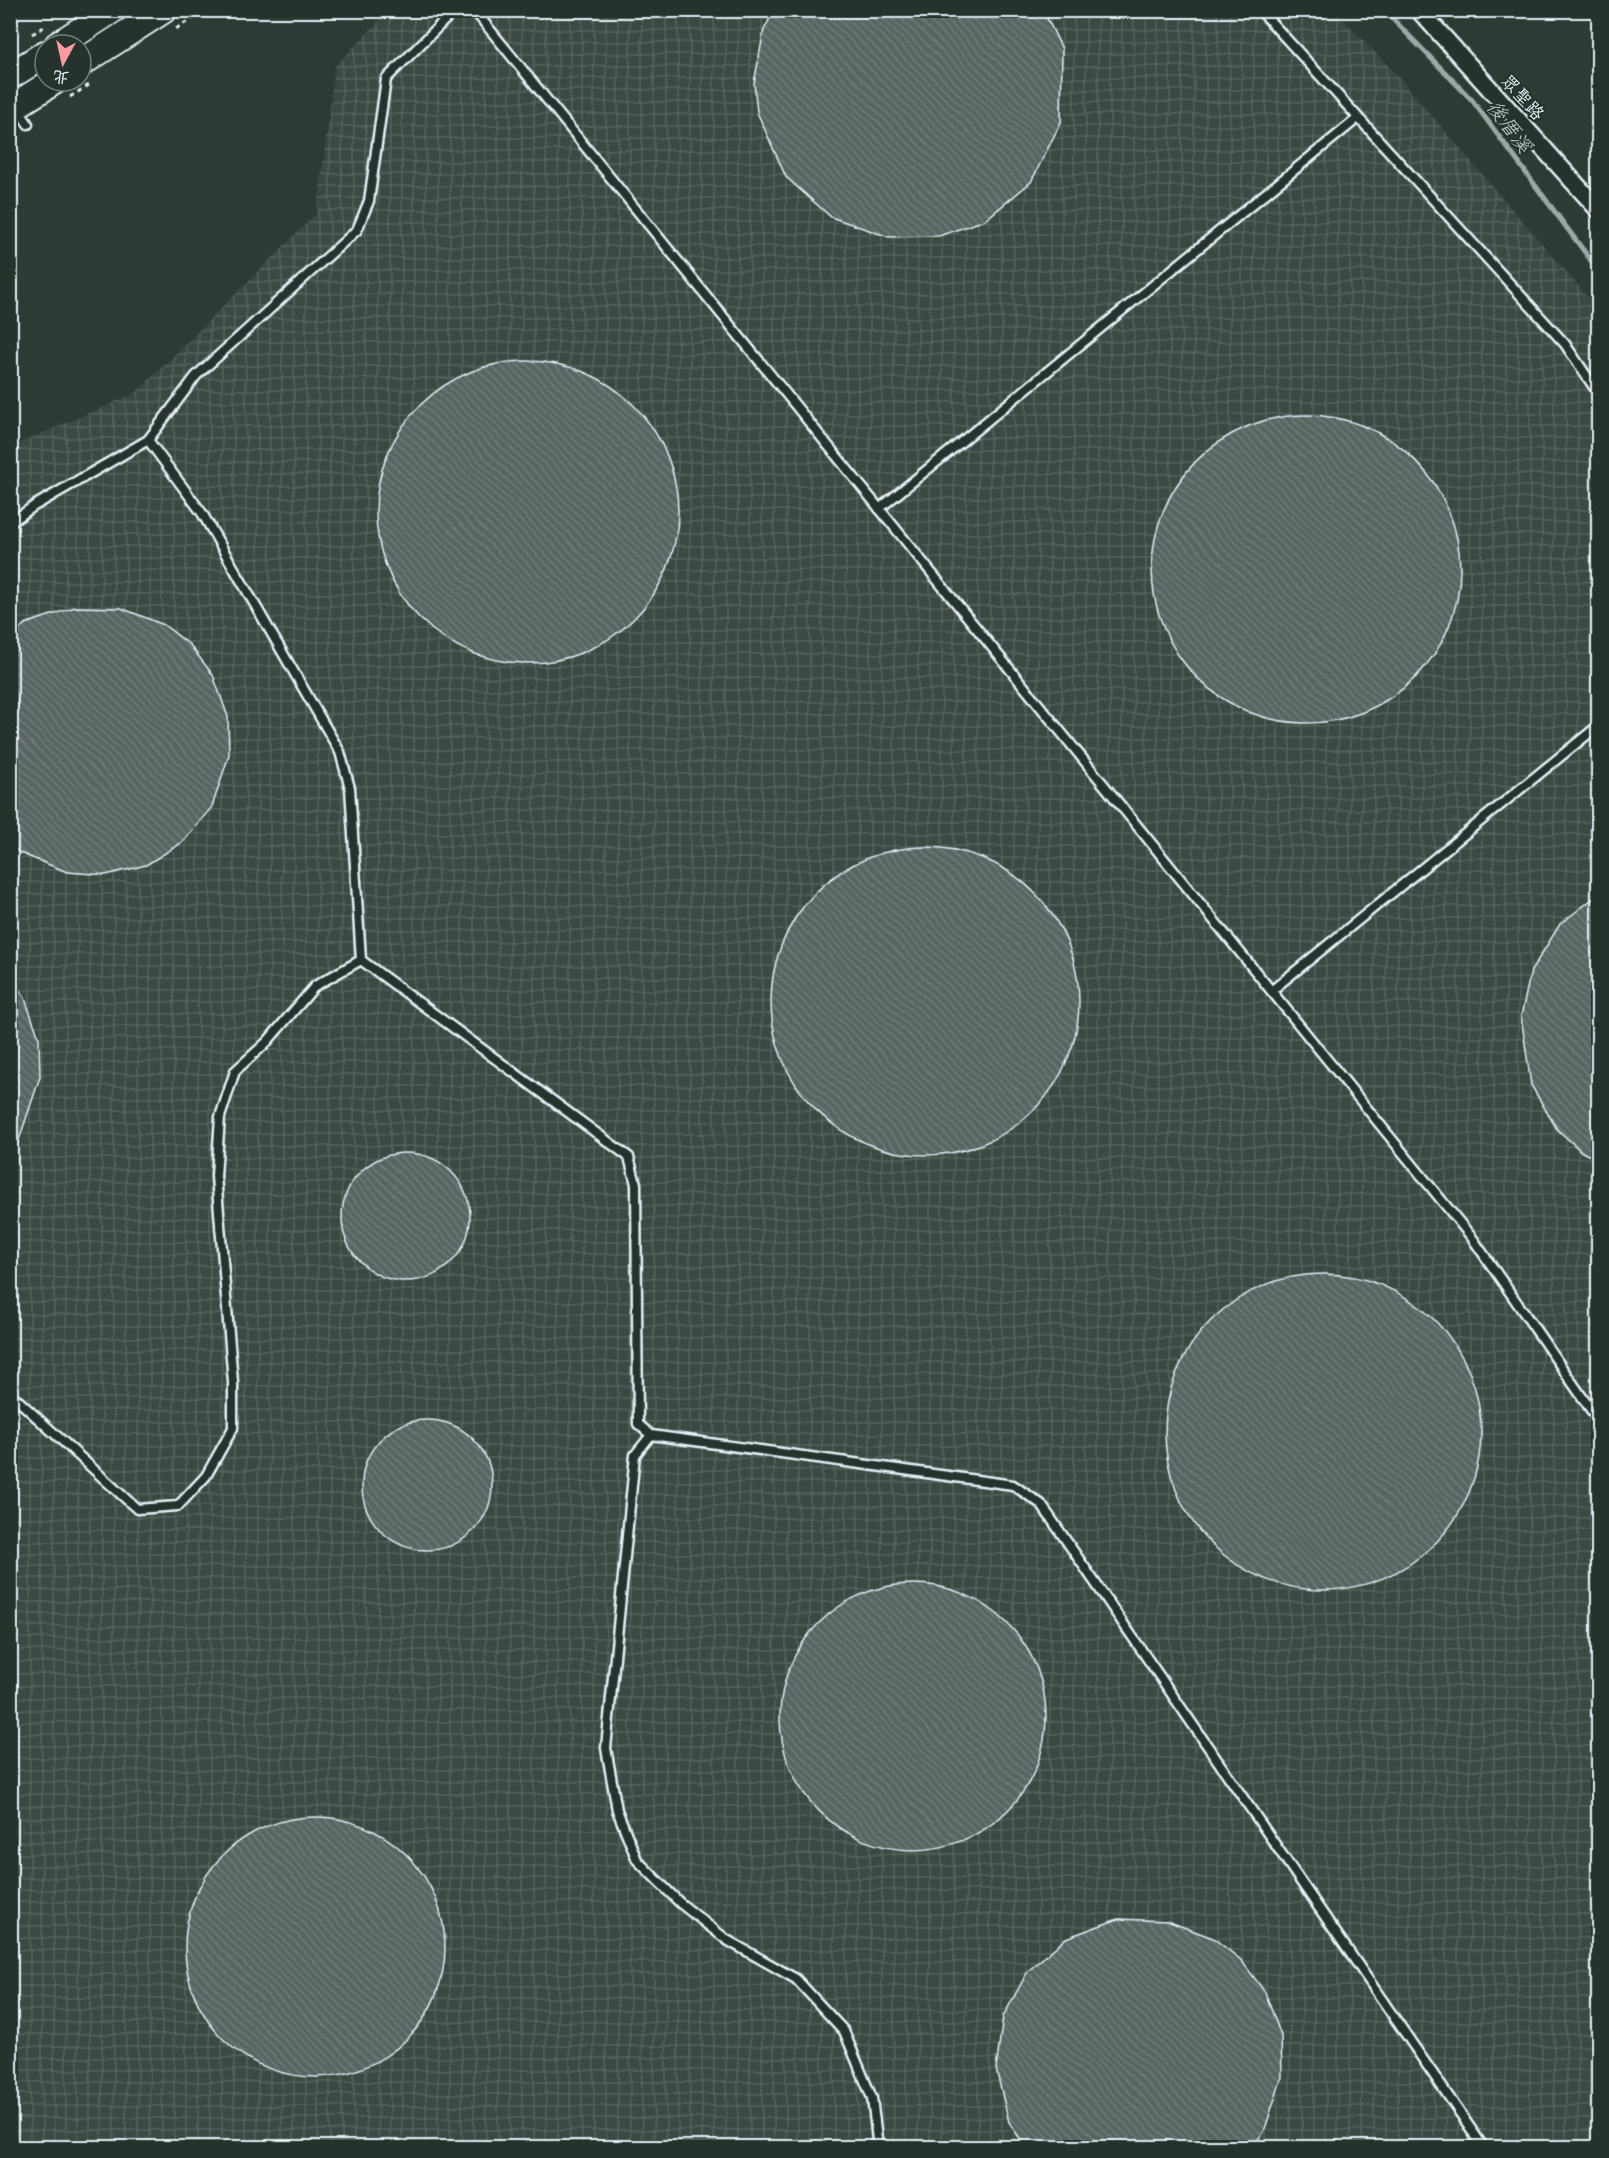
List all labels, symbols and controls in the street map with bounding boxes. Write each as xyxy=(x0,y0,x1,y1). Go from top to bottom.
north arrow xyxy=(33,33,93,93)
text: 北 xyxy=(52,67,70,89)
street label: 眾聖路 xyxy=(1496,69,1550,125)
water label: 後厝溪 xyxy=(1482,95,1539,158)

